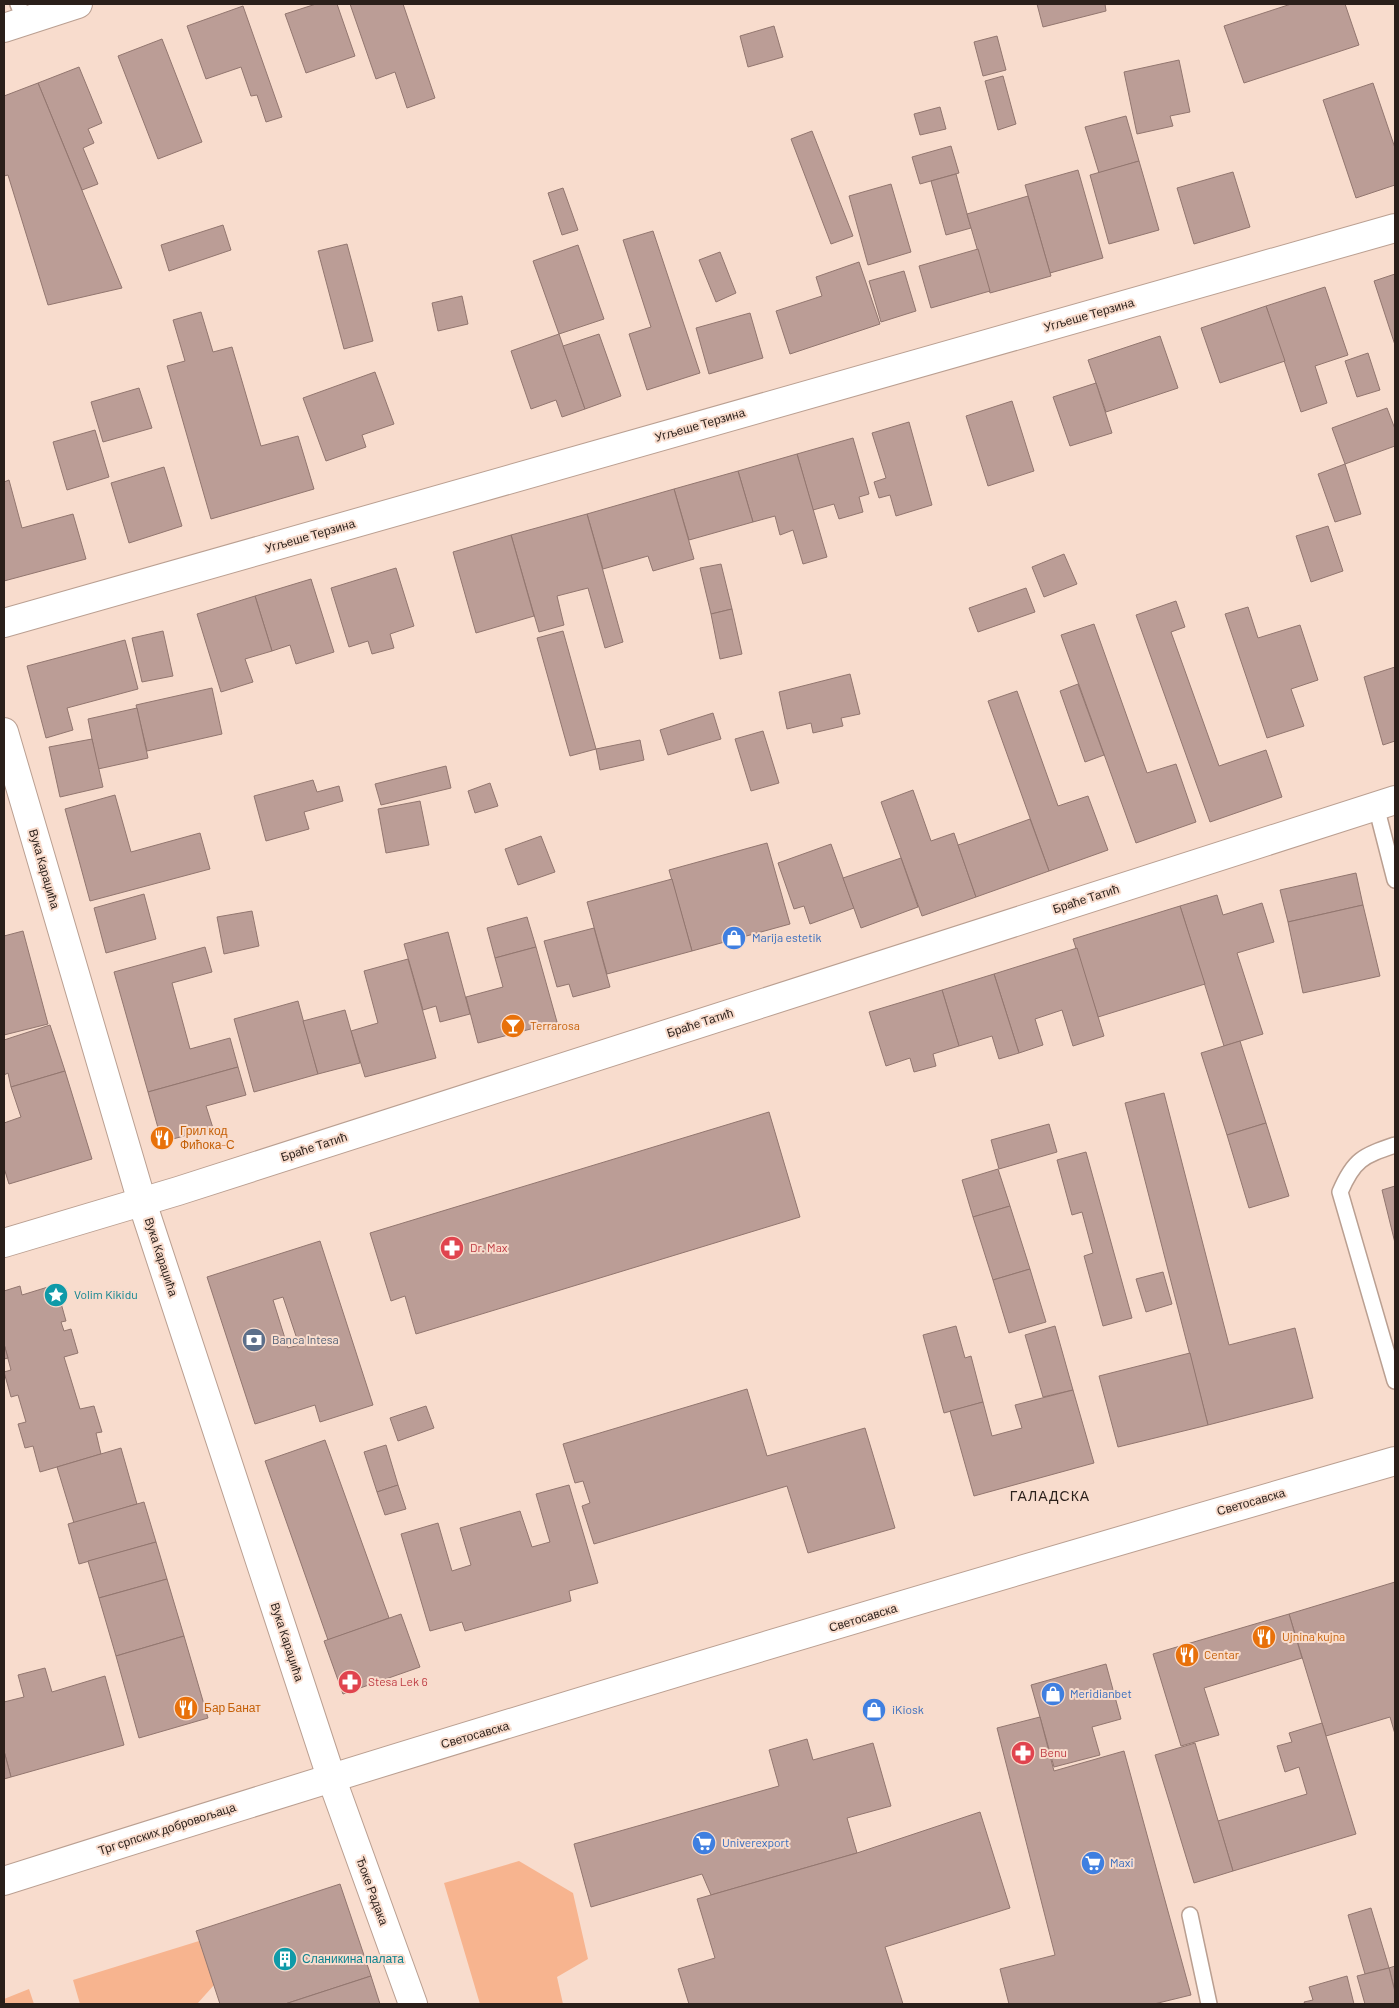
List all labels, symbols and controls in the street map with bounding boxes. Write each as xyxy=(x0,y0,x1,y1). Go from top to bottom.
street label: Угљеше Терзина xyxy=(1042,294,1136,335)
street label: Угљеше Терзина xyxy=(653,404,747,445)
street label: Угљеше Терзина xyxy=(263,515,357,556)
street label: Вука Караџића xyxy=(26,827,63,911)
street label: Браће Татић xyxy=(1051,881,1121,916)
shop icon: Marija estetik xyxy=(721,925,747,951)
place label: Marija estetik xyxy=(752,930,822,944)
street label: Браће Татић xyxy=(665,1005,735,1040)
bar icon: Terrarosa xyxy=(500,1013,526,1039)
place label: Terrarosa xyxy=(530,1018,580,1032)
place label: Грил код Фићока-С xyxy=(180,1123,235,1151)
restaurant icon: Грил код Фићока-С xyxy=(149,1125,175,1151)
street label: Браће Татић xyxy=(279,1129,349,1164)
street label: Вука Караџића xyxy=(142,1215,181,1299)
pharmacy icon: Dr. Max xyxy=(439,1235,465,1261)
place label: Dr. Max xyxy=(470,1240,508,1254)
place icon: Volim Kikidu xyxy=(43,1282,69,1308)
place label: Volim Kikidu xyxy=(74,1287,138,1301)
bank icon: Banca Intesa xyxy=(241,1327,267,1353)
place label: Banca Intesa xyxy=(272,1332,339,1346)
street label: Светосавска xyxy=(1215,1485,1287,1517)
district label: ГАЛАДСКА xyxy=(1010,1487,1090,1504)
street label: Вука Караџића xyxy=(268,1600,307,1684)
street label: Светосавска xyxy=(827,1600,899,1634)
restaurant icon: Ujnina kujna xyxy=(1251,1624,1277,1650)
place label: Ujnina kujna xyxy=(1282,1629,1345,1643)
restaurant icon: Centar xyxy=(1174,1642,1200,1668)
place label: Centar xyxy=(1204,1647,1240,1661)
pharmacy icon: Stesa Lek 6 xyxy=(337,1669,363,1695)
place label: Stesa Lek 6 xyxy=(368,1674,428,1688)
shop icon: Meridianbet xyxy=(1040,1681,1066,1707)
place label: Meridianbet xyxy=(1070,1686,1132,1700)
restaurant icon: Бар Банат xyxy=(173,1695,199,1721)
shop icon: iKiosk xyxy=(861,1697,887,1723)
place label: Бар Банат xyxy=(204,1700,261,1715)
place label: iKiosk xyxy=(892,1702,924,1716)
street label: Светосавска xyxy=(439,1718,511,1750)
pharmacy icon: Benu xyxy=(1010,1740,1036,1766)
place label: Benu xyxy=(1040,1745,1067,1759)
street label: Трг српских добровољаца xyxy=(96,1799,238,1858)
supermarket icon: Univerexport xyxy=(691,1830,717,1856)
place label: Univerexport xyxy=(722,1835,789,1849)
supermarket icon: Maxi xyxy=(1080,1850,1106,1876)
street label: Ђоке Радака xyxy=(353,1855,392,1927)
place label: Maxi xyxy=(1110,1855,1134,1869)
building icon: Сланикина палата xyxy=(272,1946,298,1972)
place label: Сланикина палата xyxy=(302,1951,404,1965)

